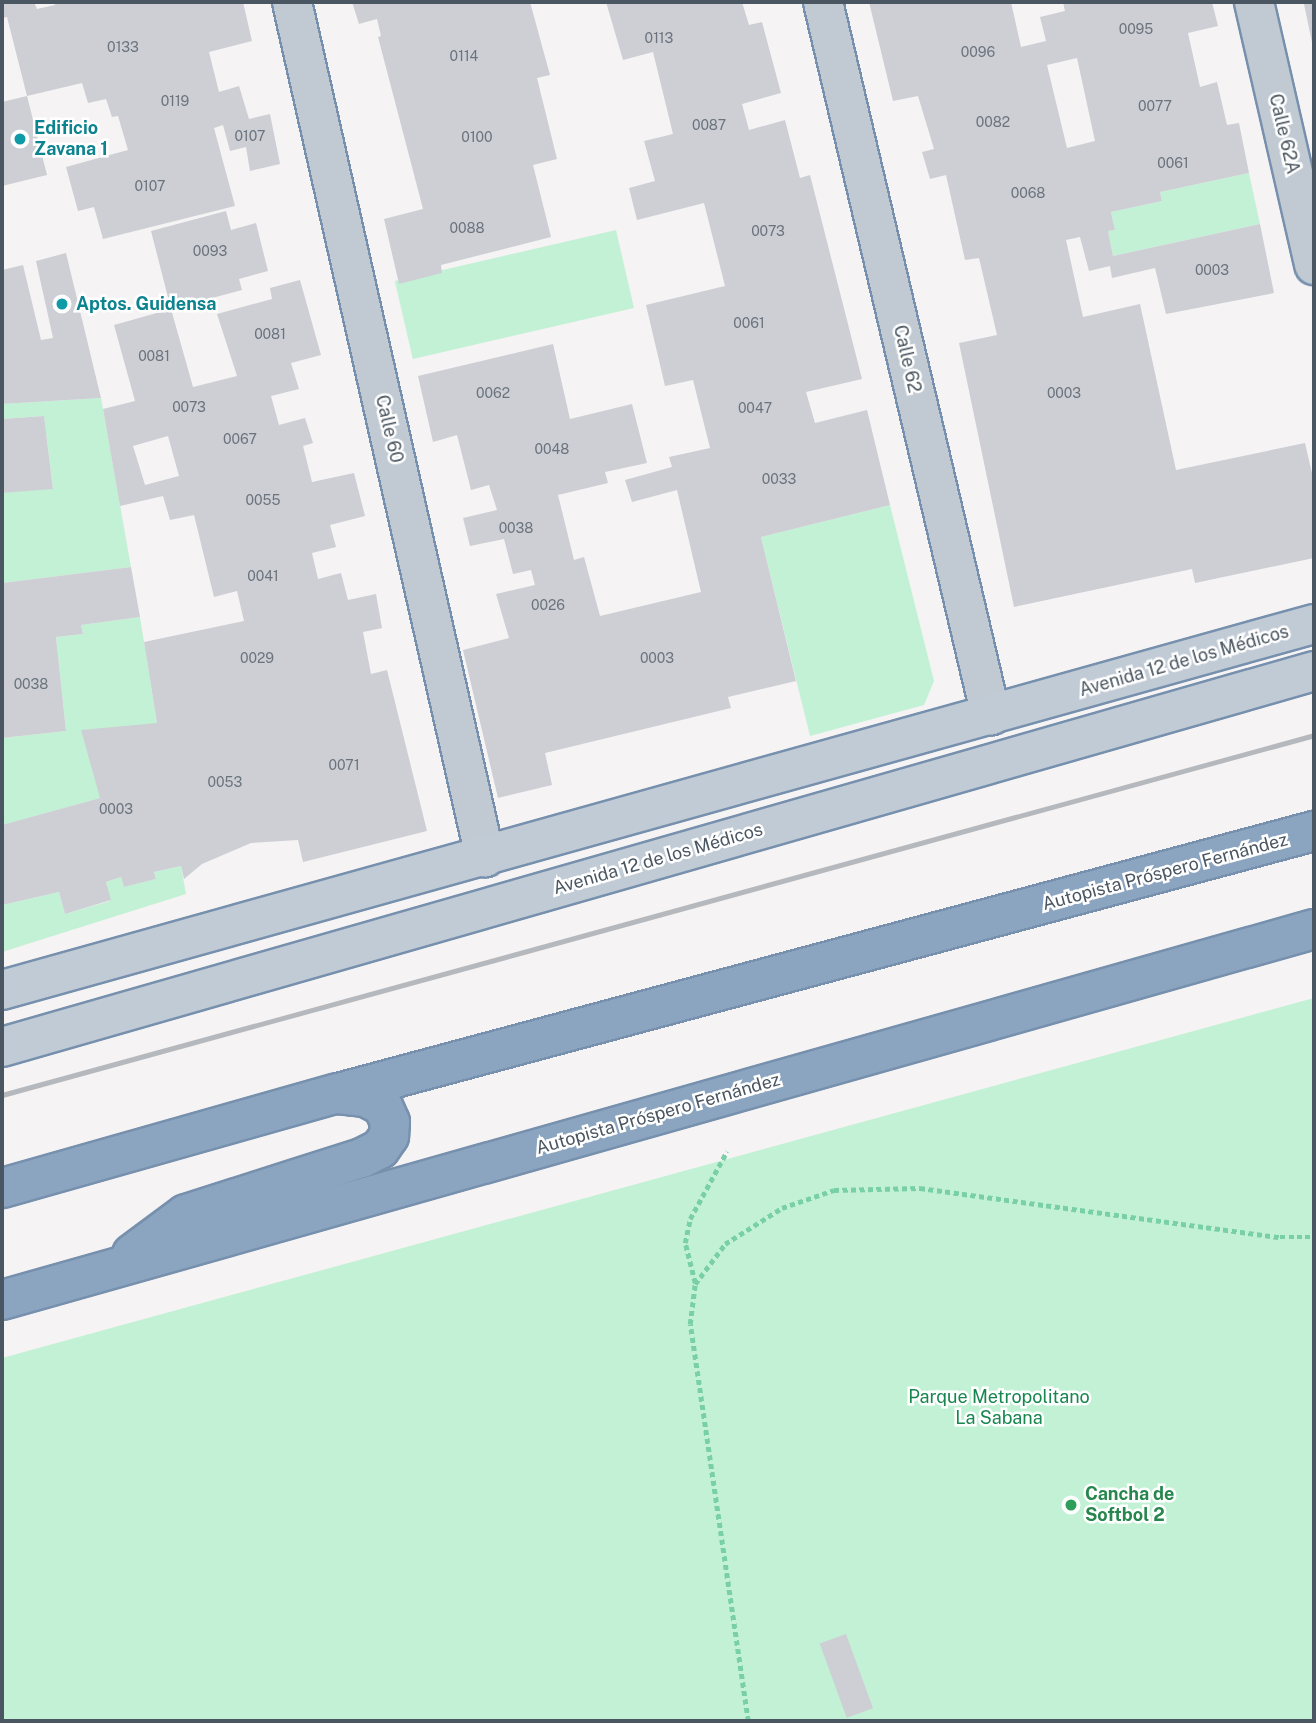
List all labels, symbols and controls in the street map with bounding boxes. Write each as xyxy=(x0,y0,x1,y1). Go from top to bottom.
house number: 0095 xyxy=(1119,21,1153,37)
house number: 0113 xyxy=(645,30,673,46)
house number: 0133 xyxy=(107,39,139,55)
house number: 0096 xyxy=(961,44,995,60)
house number: 0114 xyxy=(450,48,478,64)
street label: Calle 62A xyxy=(1264,92,1304,176)
house number: 0119 xyxy=(161,93,189,109)
house number: 0077 xyxy=(1138,98,1172,114)
house number: 0082 xyxy=(976,114,1010,130)
house number: 0087 xyxy=(692,117,726,133)
place label: Edificio Zavana 1 xyxy=(34,118,108,160)
house number: 0107 xyxy=(235,128,265,144)
house number: 0100 xyxy=(461,129,493,145)
marker: Edificio Zavana 1 xyxy=(12,131,28,147)
house number: 0061 xyxy=(1157,155,1189,171)
house number: 0107 xyxy=(135,178,165,194)
house number: 0068 xyxy=(1011,185,1045,201)
house number: 0088 xyxy=(450,220,484,236)
house number: 0073 xyxy=(751,223,785,239)
house number: 0093 xyxy=(193,243,227,259)
house number: 0003 xyxy=(1195,262,1229,278)
place label: Aptos. Guidensa xyxy=(76,293,217,315)
marker: Aptos. Guidensa xyxy=(54,296,70,312)
house number: 0061 xyxy=(733,315,765,331)
street label: Calle 62 xyxy=(889,323,925,395)
house number: 0081 xyxy=(254,326,286,342)
house number: 0081 xyxy=(138,348,170,364)
house number: 0062 xyxy=(476,385,510,401)
house number: 0003 xyxy=(1047,385,1081,401)
street label: Calle 60 xyxy=(371,393,407,465)
house number: 0073 xyxy=(172,399,206,415)
house number: 0047 xyxy=(738,400,772,416)
house number: 0067 xyxy=(223,431,257,447)
house number: 0048 xyxy=(535,441,569,457)
house number: 0033 xyxy=(762,471,796,487)
house number: 0055 xyxy=(246,492,280,508)
house number: 0038 xyxy=(499,520,533,536)
house number: 0041 xyxy=(247,568,279,584)
house number: 0026 xyxy=(531,597,565,613)
street label: Avenida 12 de los Médicos xyxy=(1077,621,1291,701)
house number: 0029 xyxy=(240,650,274,666)
house number: 0003 xyxy=(640,650,674,666)
house number: 0038 xyxy=(14,676,48,692)
house number: 0071 xyxy=(328,757,360,773)
house number: 0053 xyxy=(208,774,242,790)
house number: 0003 xyxy=(99,801,133,817)
street label: Avenida 12 de los Médicos xyxy=(551,819,765,899)
street label: Autopista Próspero Fernández xyxy=(1040,829,1290,915)
street label: Autopista Próspero Fernández xyxy=(533,1069,783,1159)
park label: Parque Metropolitano La Sabana xyxy=(908,1387,1090,1430)
place label: Cancha de Softbol 2 xyxy=(1085,1484,1175,1526)
marker: Cancha de Softbol 2 xyxy=(1063,1497,1079,1513)

